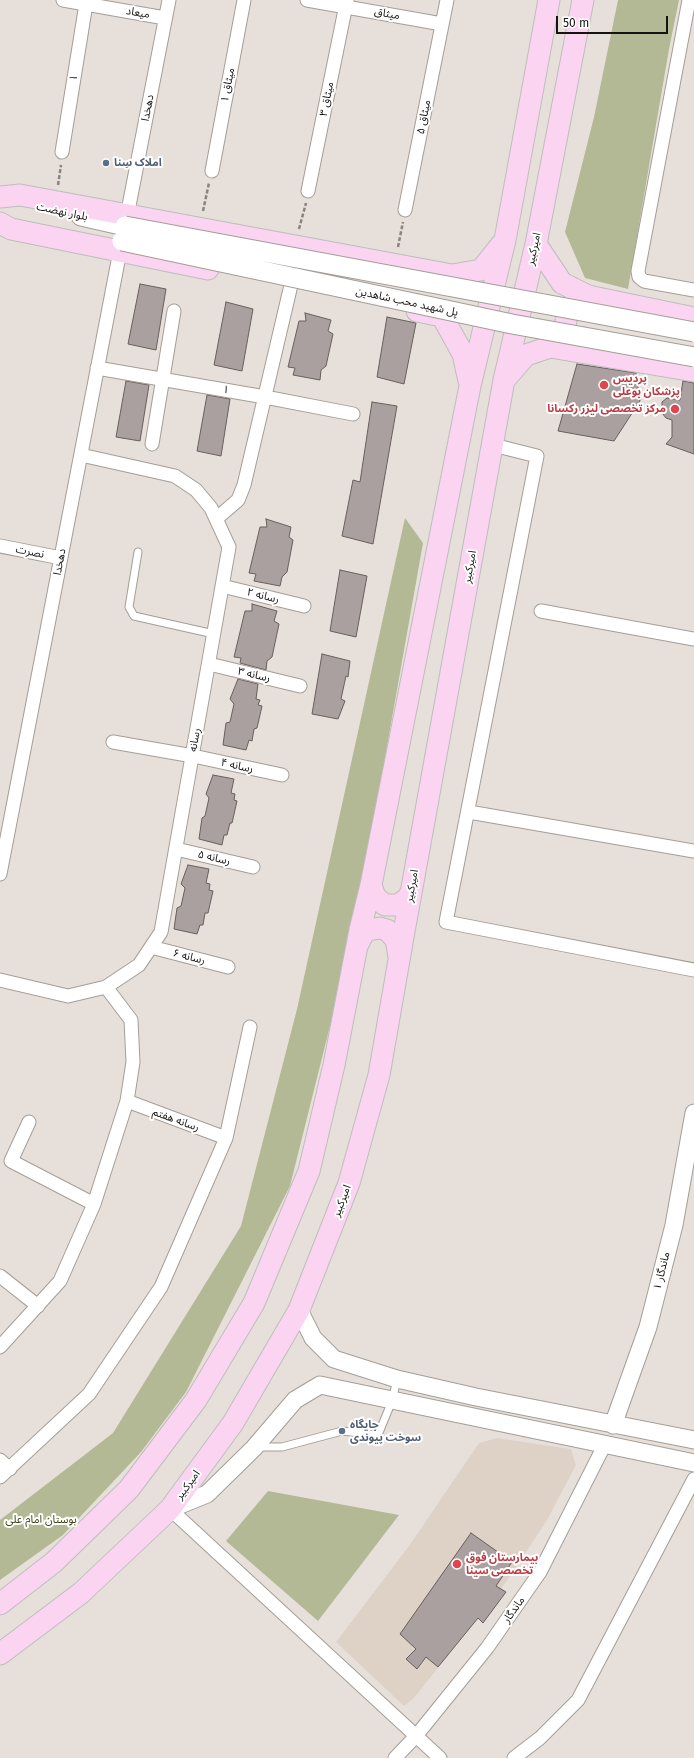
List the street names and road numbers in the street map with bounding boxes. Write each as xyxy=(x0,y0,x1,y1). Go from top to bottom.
street label: میعاد xyxy=(125,4,151,22)
street label: میثاق xyxy=(373,5,401,23)
street label: میثاق ۱ xyxy=(218,67,238,103)
street label: ۱ xyxy=(67,74,81,82)
street label: میثاق ۳ xyxy=(317,81,337,117)
street label: دهخدا xyxy=(139,93,157,123)
street label: میثاق ۵ xyxy=(414,99,434,135)
street label: بلوار نهضت xyxy=(35,200,89,224)
street label: امیرکبیر xyxy=(524,231,544,267)
street label: پل شهید محب شاهدین xyxy=(355,285,459,319)
street label: ۱ xyxy=(222,383,230,397)
street label: نصرت xyxy=(15,543,45,561)
street label: دهخدا xyxy=(51,547,69,577)
street label: امیرکبیر xyxy=(461,550,479,584)
street label: رسانه ۲ xyxy=(245,586,281,606)
street label: رسانه ۳ xyxy=(236,665,272,685)
street label: رسانه xyxy=(186,727,204,753)
street label: رسانه ۴ xyxy=(219,756,255,776)
street label: رسانه ۵ xyxy=(196,848,232,868)
street label: امیرکبیر xyxy=(403,869,421,903)
street label: رسانه ۶ xyxy=(171,947,207,967)
street label: رسانه هفتم xyxy=(151,1105,201,1135)
street label: امیرکبیر xyxy=(330,1183,354,1219)
street label: ماندگار ۱ xyxy=(651,1251,673,1291)
street label: امیرکبیر xyxy=(173,1468,203,1502)
street label: ماندگار xyxy=(500,1594,528,1626)

